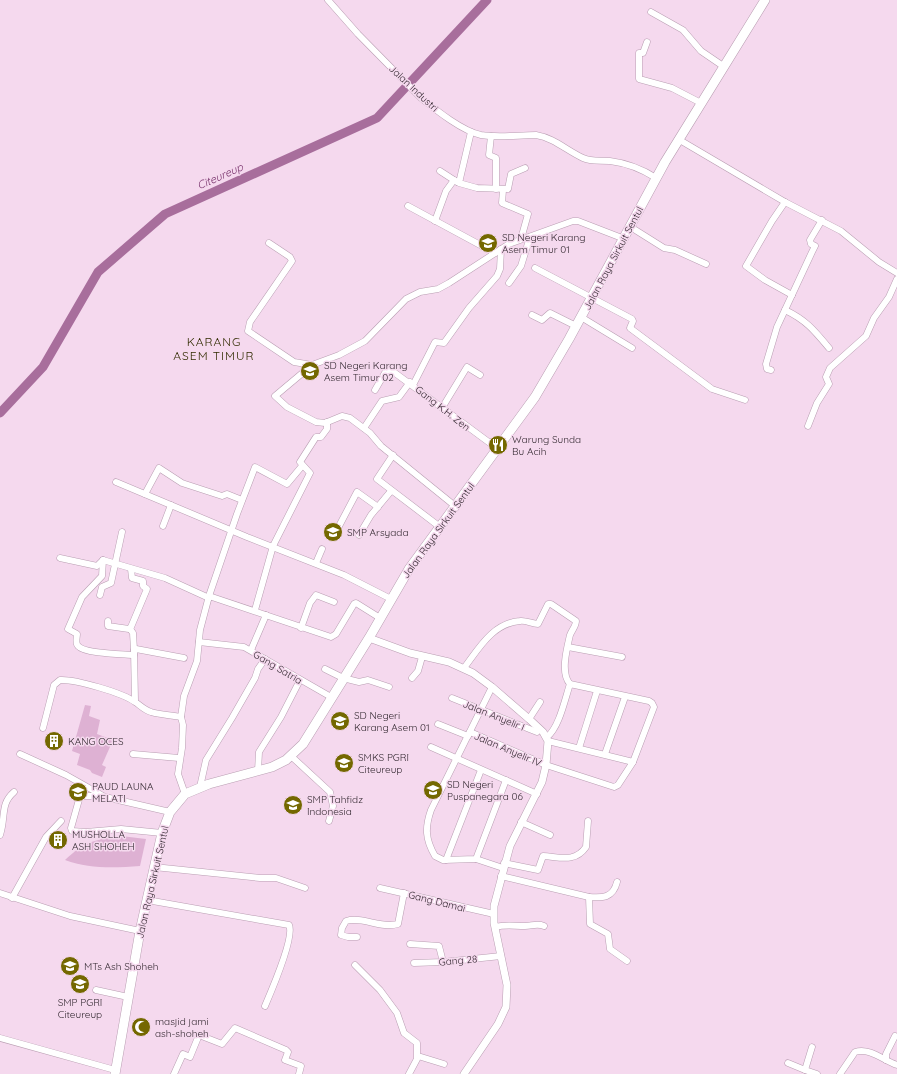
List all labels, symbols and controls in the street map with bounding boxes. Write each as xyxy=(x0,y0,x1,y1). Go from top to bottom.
street label: Jalan Industri xyxy=(386,62,441,115)
water label: Citeureup xyxy=(195,159,246,192)
street label: Jalan Raya Sirkuit Sentul xyxy=(581,204,646,312)
place label: SD Negeri Karang Asem Timur 01 xyxy=(502,231,585,256)
school or university icon: SD Negeri Karang Asem Timur 01 xyxy=(477,232,499,254)
district label: KARANG ASEM TIMUR xyxy=(173,334,255,363)
place label: SD Negeri Karang Asem Timur 02 xyxy=(324,359,407,384)
school or university icon: SD Negeri Karang Asem Timur 02 xyxy=(299,360,321,382)
street label: Gang K.H. Zen xyxy=(413,383,473,434)
place label: Warung Sunda Bu Acih xyxy=(512,433,581,458)
restaurant icon: Warung Sunda Bu Acih xyxy=(487,434,509,456)
street label: Jalan Raya Sirkuit Sentul xyxy=(399,480,478,581)
school or university icon: SMP Arsyada xyxy=(322,521,344,543)
place label: SMP Arsyada xyxy=(347,526,408,539)
street label: Gang Satria xyxy=(251,648,305,687)
street label: Jalan Anyelir I xyxy=(461,697,527,734)
place label: SD Negeri Karang Asem 01 xyxy=(354,709,430,734)
school or university icon: SD Negeri Karang Asem 01 xyxy=(329,710,351,732)
street label: Jalan Anyelir IV xyxy=(472,729,544,770)
building icon: KANG OCES xyxy=(43,730,65,752)
place label: KANG OCES xyxy=(68,735,124,748)
place label: SMKS PGRI Citeureup xyxy=(358,751,409,776)
school or university icon: SMKS PGRI Citeureup xyxy=(333,752,355,774)
place label: SD Negeri Puspanegara 06 xyxy=(447,778,524,803)
school or university icon: SD Negeri Puspanegara 06 xyxy=(422,779,444,801)
place label: PAUD LAUNA MELATI xyxy=(92,780,154,805)
school or university icon: PAUD LAUNA MELATI xyxy=(67,781,89,803)
place label: SMP Tahfidz Indonesia xyxy=(307,793,363,818)
school or university icon: SMP Tahfidz Indonesia xyxy=(282,794,304,816)
street label: Jalan Raya Sirkuit Sentul xyxy=(133,825,172,940)
place label: MUSHOLLA ASH SHOHEH xyxy=(72,828,135,853)
building icon: MUSHOLLA ASH SHOHEH xyxy=(47,829,69,851)
street label: Gang Damai xyxy=(407,888,467,915)
street label: Gang 28 xyxy=(438,952,478,969)
school or university icon: MTs Ash Shoheh xyxy=(59,955,81,977)
place label: MTs Ash Shoheh xyxy=(84,960,159,973)
school or university icon: SMP PGRI Citeureup xyxy=(69,973,91,995)
place label: SMP PGRI Citeureup xyxy=(58,996,102,1021)
place label: masjid jami ash-shoheh xyxy=(155,1015,209,1040)
mosque icon: masjid jami ash-shoheh xyxy=(130,1016,152,1038)

